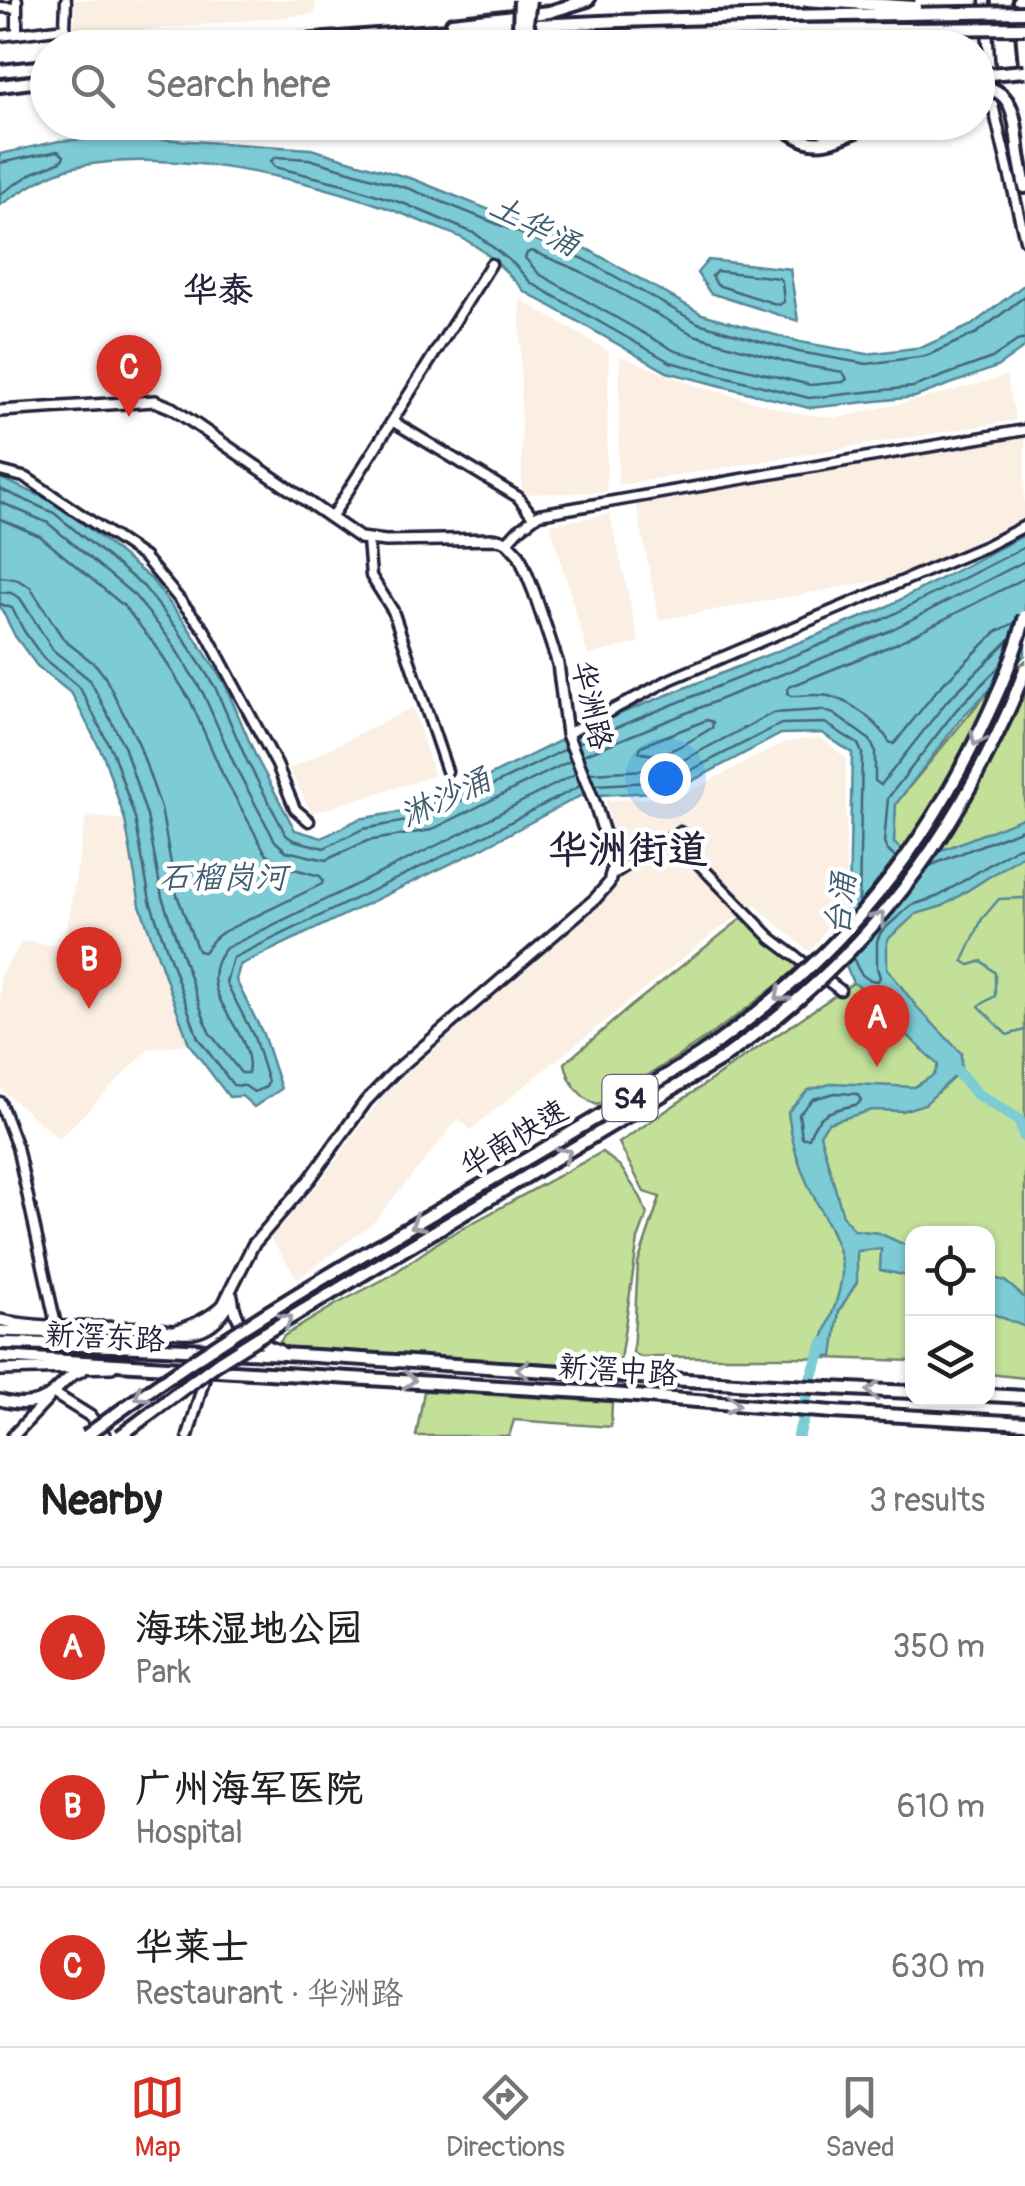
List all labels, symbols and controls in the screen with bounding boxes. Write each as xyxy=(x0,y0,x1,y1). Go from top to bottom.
search box xyxy=(30,30,995,140)
icon: search xyxy=(65,58,120,113)
text: Search here xyxy=(145,61,331,109)
water label: 土华涌 xyxy=(483,186,587,266)
district label: 华泰 xyxy=(183,269,253,313)
pin: C xyxy=(96,334,162,417)
street label: 华洲路 xyxy=(563,657,620,753)
one-way arrow xyxy=(969,728,989,746)
your location xyxy=(640,753,691,804)
water label: 淋沙涌 xyxy=(393,759,498,836)
district label: 华洲街道 xyxy=(548,826,708,875)
water label: 石榴岗河 xyxy=(159,858,292,898)
water label: 台涌 xyxy=(817,869,865,938)
one-way arrow xyxy=(867,912,885,930)
pin: B xyxy=(56,926,122,1009)
one-way arrow xyxy=(774,983,792,1001)
pin: A xyxy=(844,984,910,1067)
road number: S4 xyxy=(602,1075,658,1121)
street label: 华南快速 xyxy=(453,1092,575,1185)
one-way arrow xyxy=(554,1147,572,1166)
one-way arrow xyxy=(410,1212,428,1231)
map controls xyxy=(905,1226,995,1406)
button: locate xyxy=(905,1226,995,1316)
one-way arrow xyxy=(275,1313,293,1332)
street label: 新滘东路 xyxy=(44,1316,166,1359)
button: layers xyxy=(905,1316,995,1406)
street label: 新滘中路 xyxy=(557,1348,679,1393)
one-way arrow xyxy=(515,1358,531,1380)
one-way arrow xyxy=(402,1370,418,1391)
one-way arrow xyxy=(865,1380,881,1401)
one-way arrow xyxy=(134,1383,153,1401)
one-way arrow xyxy=(726,1393,742,1414)
text: Nearby xyxy=(40,1475,162,1527)
text: 3 results xyxy=(869,1481,985,1521)
text: 海珠湿地公园 xyxy=(135,1605,363,1653)
text: A xyxy=(62,1627,83,1667)
text: 350 m xyxy=(893,1627,985,1667)
text: Park xyxy=(135,1653,191,1693)
text: 广州海军医院 xyxy=(135,1765,363,1813)
text: B xyxy=(63,1787,82,1827)
text: 610 m xyxy=(897,1787,985,1827)
text: Hospital xyxy=(135,1813,243,1853)
text: 华莱士 xyxy=(135,1923,249,1971)
text: C xyxy=(63,1947,82,1987)
text: 630 m xyxy=(891,1947,985,1987)
text: Restaurant · 华洲路 xyxy=(135,1974,403,2014)
tab: Map xyxy=(130,2070,185,2165)
tab: Directions xyxy=(446,2070,565,2165)
tab: Saved xyxy=(825,2070,895,2165)

